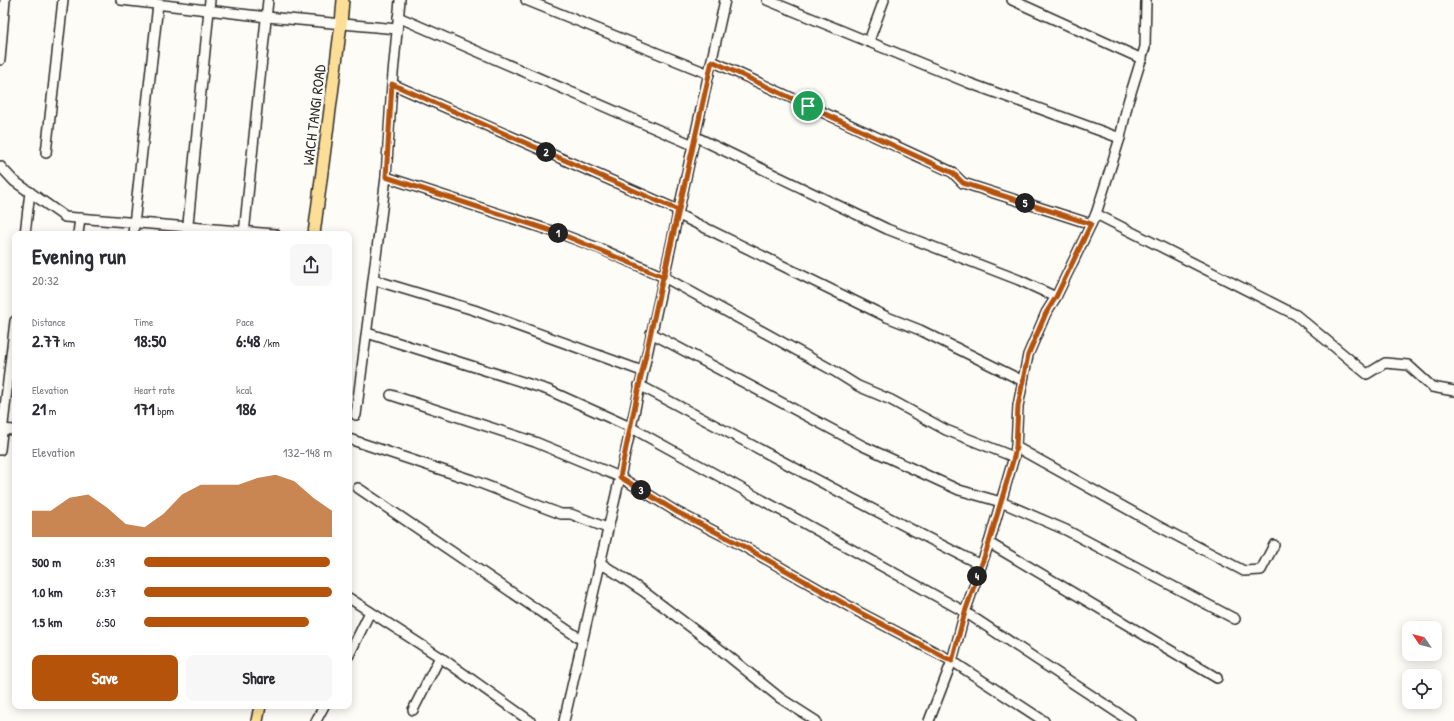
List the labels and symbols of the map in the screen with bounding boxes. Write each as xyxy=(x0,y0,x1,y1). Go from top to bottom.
street label: WACH TANGI ROAD xyxy=(297,63,331,167)
pin xyxy=(791,89,825,123)
pin: 2 xyxy=(536,142,556,162)
pin: 5 xyxy=(1015,193,1035,213)
pin: 1 xyxy=(548,223,568,243)
pin: 3 xyxy=(631,480,651,500)
pin: 4 xyxy=(967,566,987,586)
north arrow xyxy=(1402,621,1442,661)

